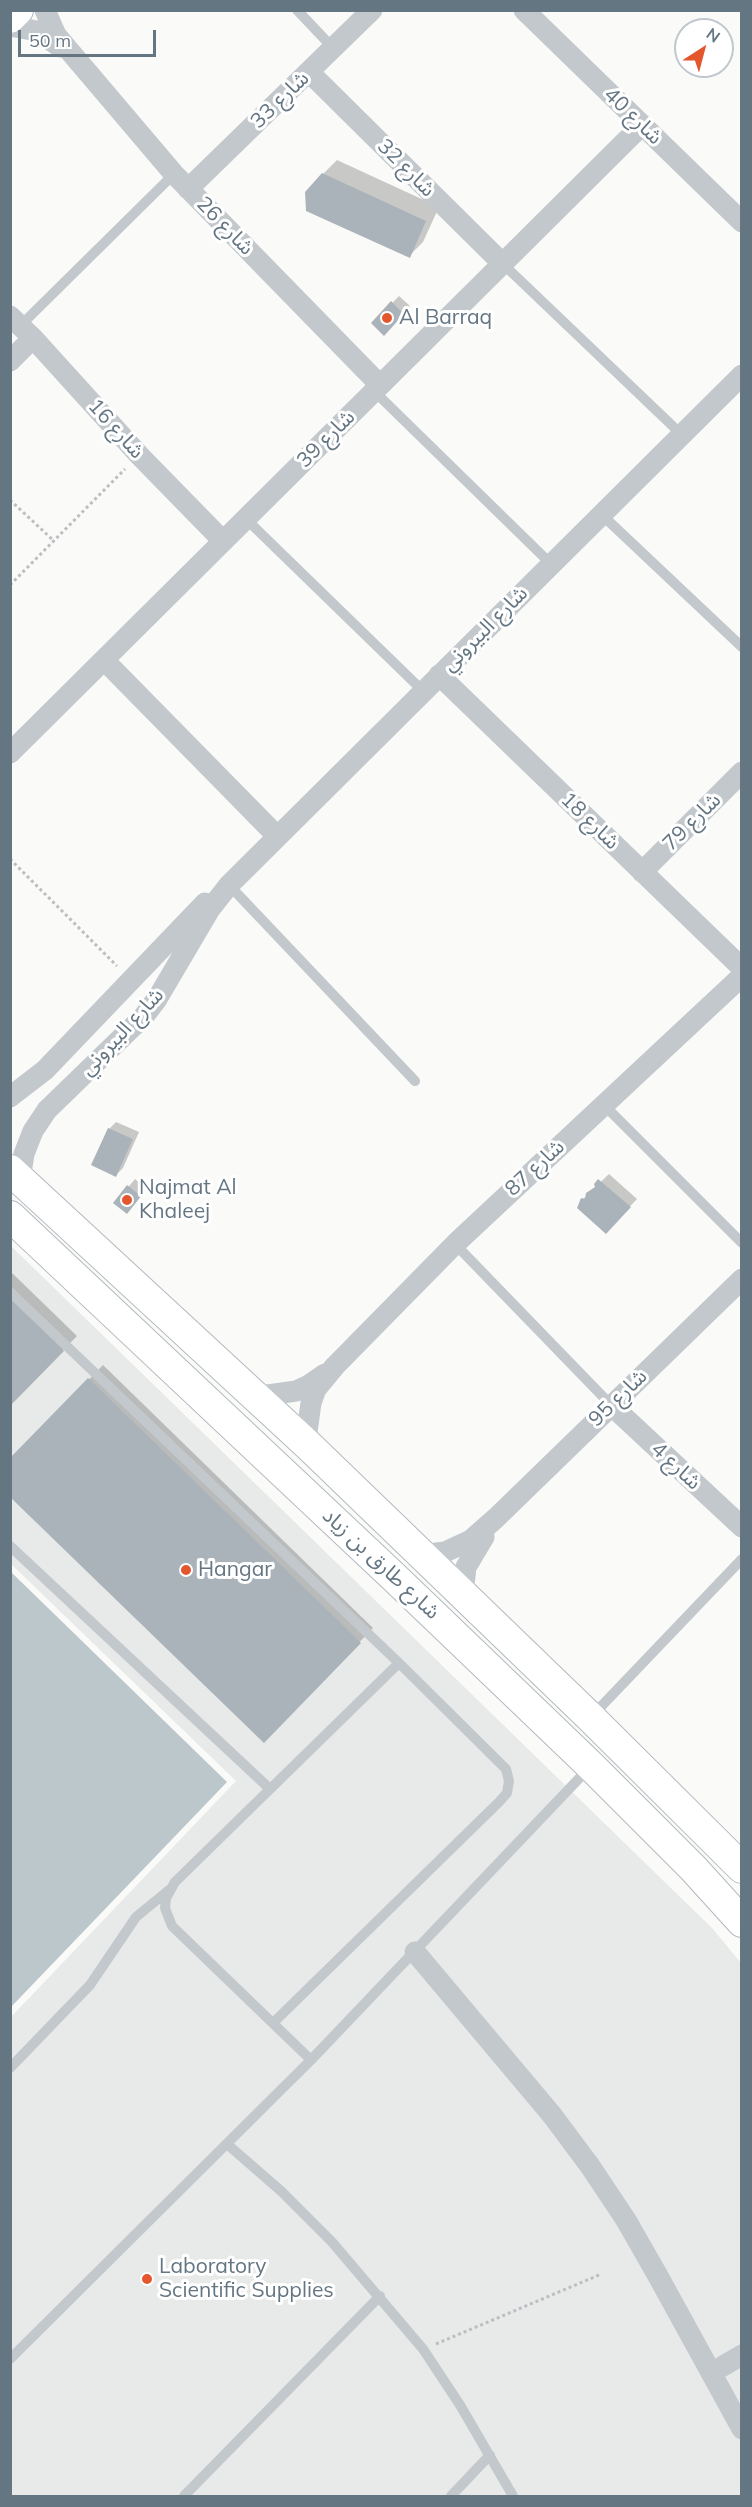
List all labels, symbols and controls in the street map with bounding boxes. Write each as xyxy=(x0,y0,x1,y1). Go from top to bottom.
scale bar xyxy=(21,18,159,56)
north arrow xyxy=(674,18,734,78)
text: N xyxy=(703,23,724,47)
text: 50 m xyxy=(29,29,71,52)
street label: شارع 33 xyxy=(245,66,315,134)
street label: شارع 40 xyxy=(598,82,668,150)
street label: شارع 32 xyxy=(372,134,440,202)
street label: شارع 26 xyxy=(191,191,259,261)
place label: Al Barraq xyxy=(399,305,492,331)
marker: Al Barraq xyxy=(380,311,394,325)
street label: شارع 16 xyxy=(83,394,149,464)
street label: شارع 39 xyxy=(292,405,360,473)
street label: شارع البيروني xyxy=(437,581,533,677)
street label: شارع 18 xyxy=(555,787,625,855)
street label: شارع 79 xyxy=(658,788,726,856)
street label: شارع البيروني xyxy=(75,983,169,1081)
street label: شارع 87 xyxy=(500,1134,570,1202)
place label: Najmat Al Khaleej xyxy=(139,1175,237,1225)
marker: Najmat Al Khaleej xyxy=(120,1193,134,1207)
street label: شارع 95 xyxy=(583,1364,653,1432)
street label: شارع 4 xyxy=(646,1437,706,1495)
street label: شارع طارق بن زياد xyxy=(317,1503,445,1625)
place label: Hangar xyxy=(198,1557,272,1583)
marker: Hangar xyxy=(179,1563,193,1577)
place label: Laboratory Scientific Supplies xyxy=(159,2254,334,2304)
marker: Laboratory Scientific Supplies xyxy=(140,2272,154,2286)

